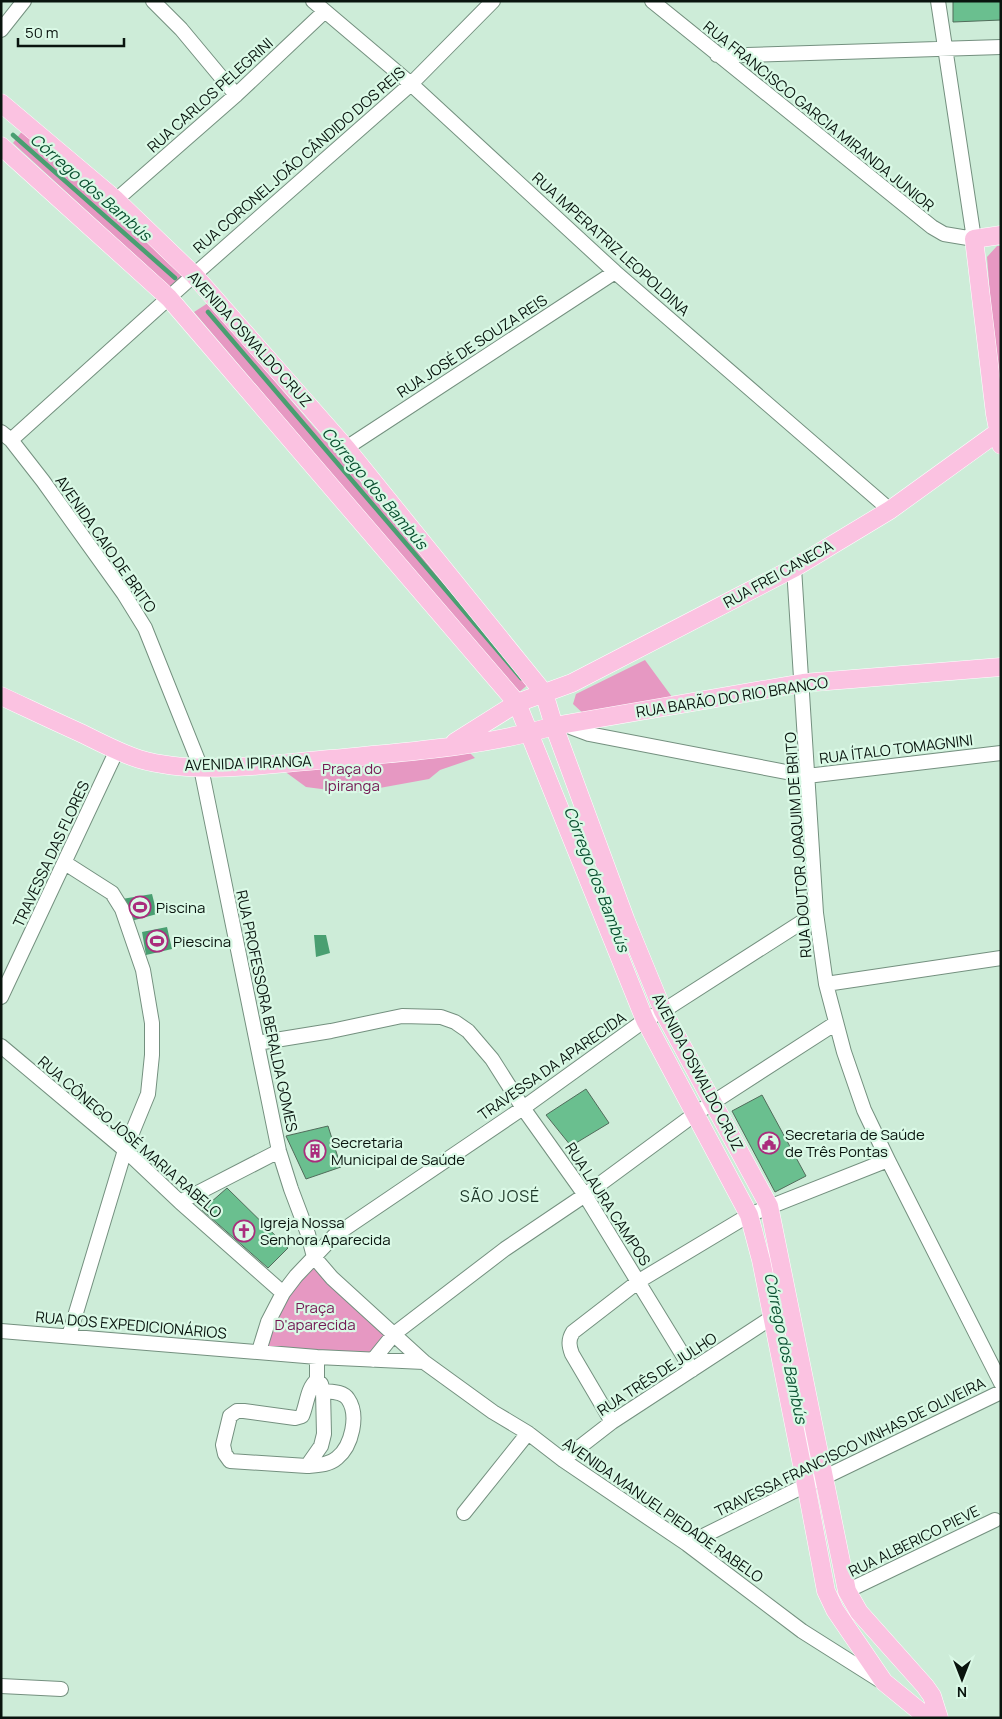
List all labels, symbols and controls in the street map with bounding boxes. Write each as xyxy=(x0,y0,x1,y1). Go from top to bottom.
scale bar xyxy=(18,15,124,47)
street label: RUA FRANCISCO GARCIA MIRANDA JUNIOR xyxy=(699,16,939,216)
text: 50 m xyxy=(25,22,59,43)
street label: RUA CARLOS PELEGRINI xyxy=(143,33,277,157)
street label: RUA CORONEL JOÃO CÂNDIDO DOS REIS xyxy=(188,62,410,258)
water label: Córrego dos Bambús xyxy=(26,128,157,247)
street label: RUA IMPERATRIZ LEOPOLDINA xyxy=(528,167,695,321)
street label: AVENIDA OSWALDO CRUZ xyxy=(183,267,317,411)
street label: RUA JOSÉ DE SOUZA REIS xyxy=(393,289,551,403)
water label: Córrego dos Bambús xyxy=(317,422,434,555)
street label: AVENIDA CAIO DE BRITO xyxy=(51,471,161,617)
street label: RUA FREI CANECA xyxy=(719,535,837,613)
street label: RUA BARÃO DO RIO BRANCO xyxy=(635,671,830,723)
street label: RUA ÍTALO TOMAGNINI xyxy=(818,729,974,769)
street label: RUA DOUTOR JOAQUIM DE BRITO xyxy=(780,731,816,959)
street label: AVENIDA IPIRANGA xyxy=(184,750,312,776)
park label: Praça do Ipiranga xyxy=(322,758,382,796)
street label: TRAVESSA DAS FLORES xyxy=(8,777,94,931)
water label: Córrego dos Bambús xyxy=(559,803,635,956)
street label: RUA PROFESSORA BERALDA GOMES xyxy=(231,888,303,1134)
sports icon: Piscina xyxy=(128,895,152,919)
place label: Piscina xyxy=(156,897,205,918)
sports icon: Piescina xyxy=(145,929,169,953)
place label: Piescina xyxy=(173,931,231,952)
street label: AVENIDA OSWALDO CRUZ xyxy=(647,989,749,1155)
street label: TRAVESSA DA APARECIDA xyxy=(474,1007,631,1125)
street label: RUA CÔNEGO JOSÉ MARIA RABELO xyxy=(33,1051,227,1223)
place label: Secretaria de Saúde de Três Pontas xyxy=(785,1124,925,1162)
public building icon: Secretaria de Saúde de Três Pontas xyxy=(757,1131,781,1155)
place label: Secretaria Municipal de Saúde xyxy=(331,1132,465,1170)
street label: RUA LAURA CAMPOS xyxy=(560,1138,656,1270)
building icon: Secretaria Municipal de Saúde xyxy=(303,1139,327,1163)
district label: SÃO JOSÉ xyxy=(460,1185,540,1207)
place label: Igreja Nossa Senhora Aparecida xyxy=(260,1212,390,1250)
church icon: Igreja Nossa Senhora Aparecida xyxy=(232,1219,256,1243)
water label: Córrego dos Bambús xyxy=(759,1270,813,1427)
park label: Praça D'aparecida xyxy=(274,1297,356,1335)
street label: RUA DOS EXPEDICIONÁRIOS xyxy=(34,1306,228,1344)
street label: RUA TRÊS DE JULHO xyxy=(593,1327,721,1421)
street label: TRAVESSA FRANCISCO VINHAS DE OLIVEIRA xyxy=(711,1372,989,1522)
street label: AVENIDA MANUEL PIEDADE RABELO xyxy=(559,1432,768,1588)
street label: RUA ALBERICO PIEVE xyxy=(845,1500,983,1582)
north arrow xyxy=(937,1654,987,1704)
text: N xyxy=(957,1683,967,1702)

